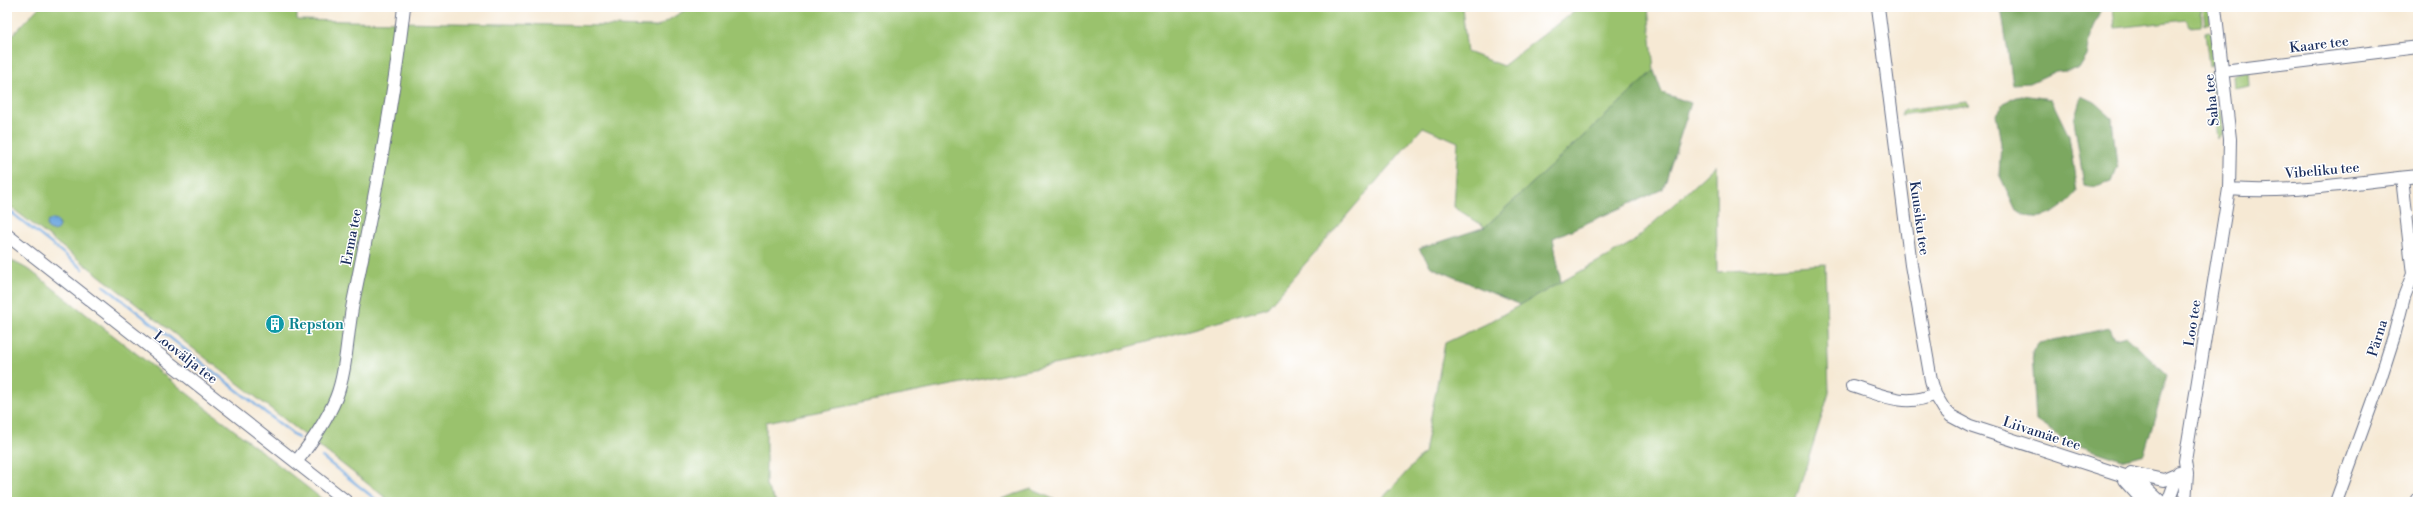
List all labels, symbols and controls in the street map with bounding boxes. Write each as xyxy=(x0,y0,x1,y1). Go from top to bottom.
street label: Kaare tee xyxy=(2288,32,2350,58)
street label: Saha tee xyxy=(2200,73,2224,127)
street label: Vibeliku tee xyxy=(2283,159,2360,183)
street label: Kuusiku tee xyxy=(1905,180,1933,256)
street label: Erma tee xyxy=(338,207,366,267)
street label: Loo tee xyxy=(2180,299,2206,348)
building icon: Repston xyxy=(264,313,286,335)
place label: Repston xyxy=(289,316,344,334)
street label: Pärna xyxy=(2364,317,2392,359)
street label: Loovälja tee xyxy=(150,327,221,388)
street label: Liivamäe tee xyxy=(2000,413,2083,455)

